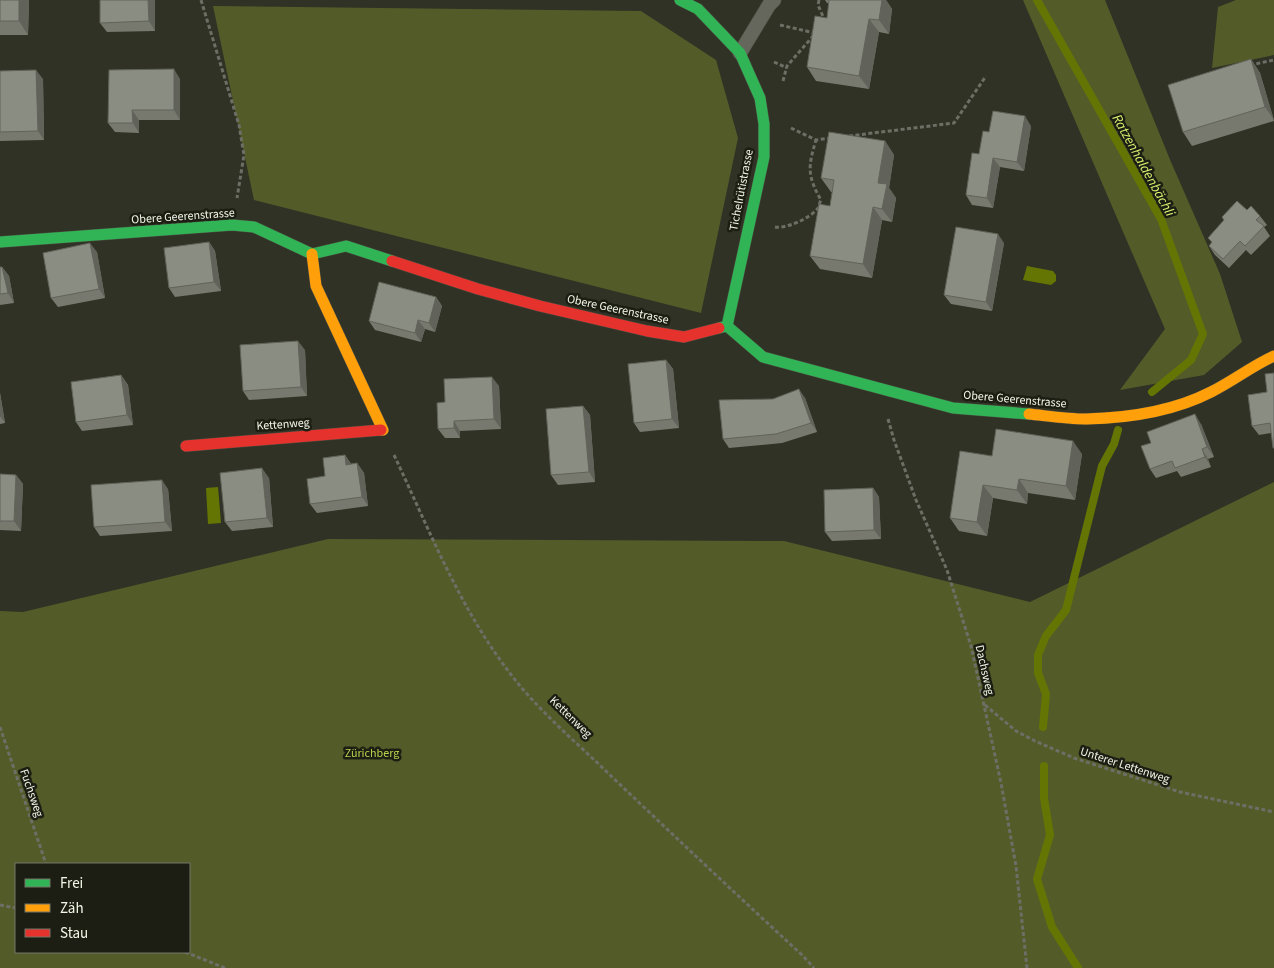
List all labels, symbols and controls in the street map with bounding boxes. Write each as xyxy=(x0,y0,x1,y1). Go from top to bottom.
water label: Ratzenhaldenbächli xyxy=(1107,111,1180,221)
street label: Tichelrütistrasse xyxy=(725,148,758,232)
street label: Obere Geerenstrasse xyxy=(131,204,235,229)
street label: Obere Geerenstrasse xyxy=(565,290,670,329)
street label: Obere Geerenstrasse xyxy=(963,387,1067,412)
street label: Kettenweg xyxy=(256,414,310,435)
street label: Dachsweg xyxy=(971,643,999,697)
street label: Kettenweg xyxy=(546,693,596,742)
street label: Unterer Lettenweg xyxy=(1078,743,1172,788)
park label: Zürichberg xyxy=(345,745,399,762)
street label: Fuchsweg xyxy=(15,767,48,819)
legend xyxy=(15,863,190,953)
text: Frei xyxy=(60,873,83,894)
text: Zäh xyxy=(60,898,84,919)
text: Stau xyxy=(60,923,88,944)

